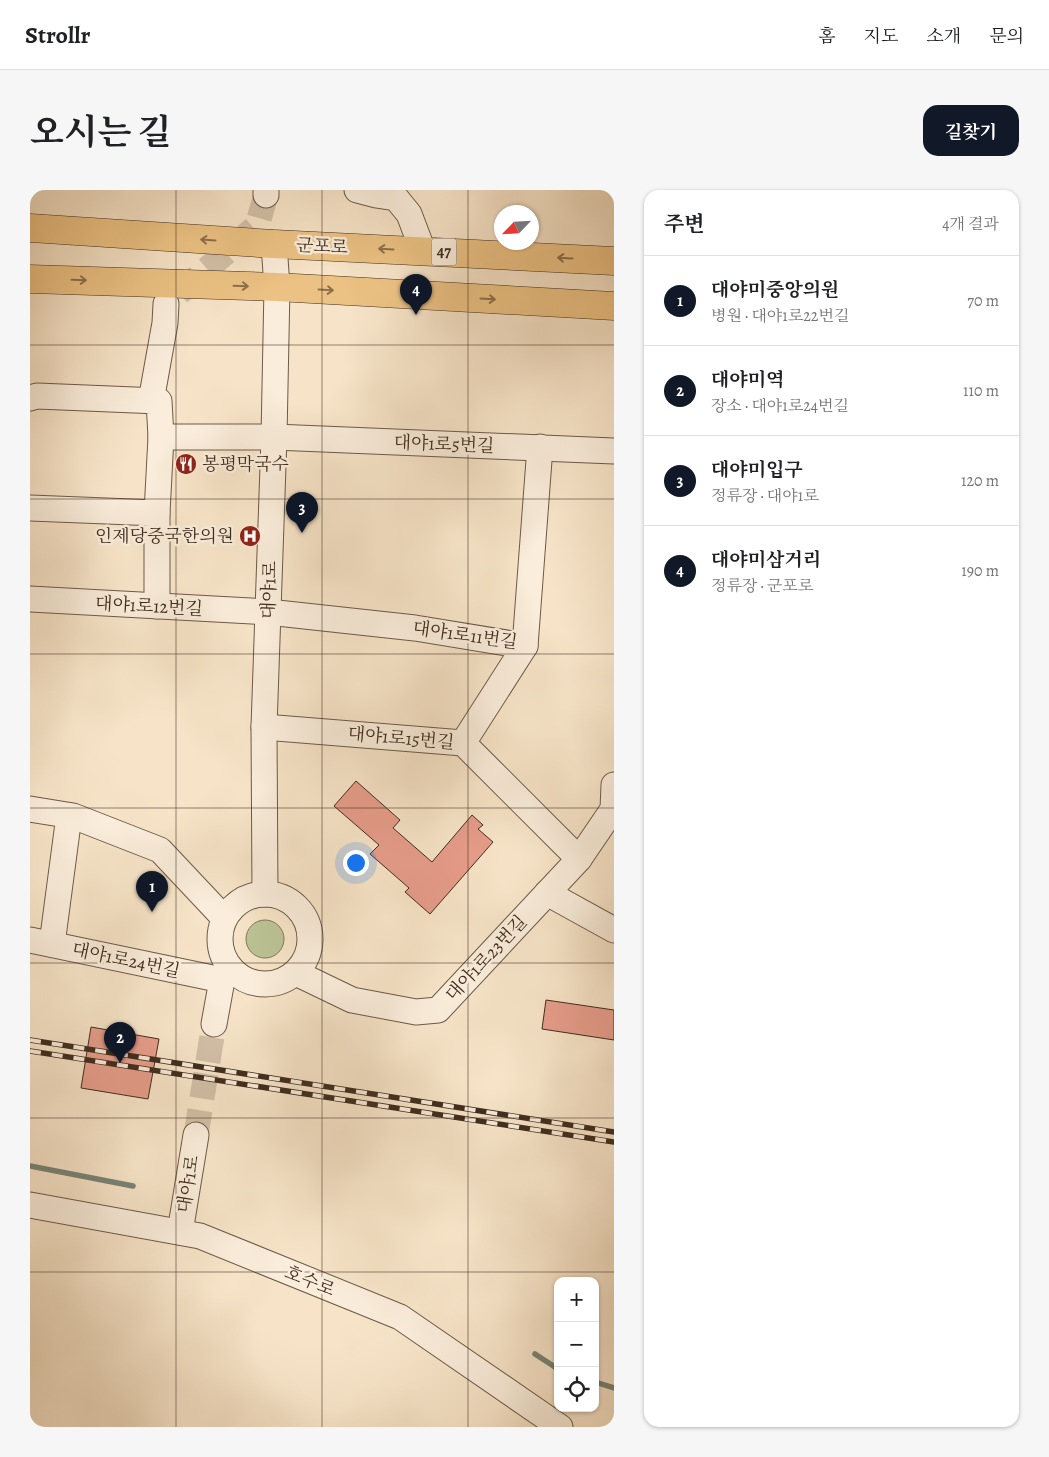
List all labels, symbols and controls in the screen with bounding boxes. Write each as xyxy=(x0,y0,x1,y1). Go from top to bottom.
text: Strollr xyxy=(25,19,90,51)
text: 홈 xyxy=(818,24,836,48)
text: 지도 xyxy=(864,24,898,48)
text: 소개 xyxy=(926,24,961,48)
text: 문의 xyxy=(989,24,1024,48)
button: 길찾기 xyxy=(923,105,1019,156)
text: 오시는 길 xyxy=(30,108,171,156)
north arrow xyxy=(494,205,539,250)
text: 주변 xyxy=(664,210,705,238)
text: 4개 결과 xyxy=(942,213,999,235)
street label: 군포로 xyxy=(295,233,349,259)
one-way arrow xyxy=(201,235,217,244)
road number: 47 xyxy=(432,238,456,266)
one-way arrow xyxy=(378,245,394,254)
one-way arrow xyxy=(558,254,574,263)
pin: 4 xyxy=(400,274,432,315)
one-way arrow xyxy=(70,276,86,285)
text: 대야미중앙의원 xyxy=(711,277,839,303)
one-way arrow xyxy=(233,281,249,290)
one-way arrow xyxy=(318,285,334,294)
text: 1 xyxy=(677,290,683,312)
text: 70 m xyxy=(967,290,999,312)
one-way arrow xyxy=(480,295,496,304)
text: 병원 · 대야1로22번길 xyxy=(711,305,849,327)
text: 대야미역 xyxy=(711,367,784,393)
text: 2 xyxy=(676,380,684,402)
text: 110 m xyxy=(963,380,999,402)
text: 장소 · 대야1로24번길 xyxy=(711,395,849,417)
street label: 대야1로5번길 xyxy=(393,430,495,458)
restaurant icon: 봉평막국수 xyxy=(174,452,198,476)
place label: 봉평막국수 xyxy=(202,452,289,476)
text: 대야미입구 xyxy=(711,457,803,483)
text: 3 xyxy=(677,470,683,492)
text: 120 m xyxy=(961,470,999,492)
text: 정류장 · 대야1로 xyxy=(711,485,819,507)
pin: 3 xyxy=(286,492,318,533)
place label: 인제당중국한의원 xyxy=(95,524,234,548)
hospital icon: 인제당중국한의원 xyxy=(238,524,262,548)
text: 대야미삼거리 xyxy=(711,547,821,573)
street label: 대야1로 xyxy=(256,560,282,620)
text: 4 xyxy=(676,560,684,582)
text: 190 m xyxy=(961,560,999,582)
text: 정류장 · 군포로 xyxy=(711,575,813,597)
street label: 대야1로12번길 xyxy=(95,591,203,621)
street label: 대야1로11번길 xyxy=(411,616,519,654)
street label: 대야1로15번길 xyxy=(347,721,455,755)
your location xyxy=(343,850,369,876)
pin: 1 xyxy=(136,871,168,912)
street label: 대야1로23번길 xyxy=(440,910,532,1006)
street label: 대야1로24번길 xyxy=(70,937,182,983)
pin: 2 xyxy=(104,1022,136,1063)
street label: 대야1로 xyxy=(172,1153,204,1215)
street label: 호수로 xyxy=(281,1260,339,1302)
map controls xyxy=(554,1277,599,1412)
button: + xyxy=(554,1277,599,1322)
button: − xyxy=(554,1322,599,1367)
button: locate xyxy=(554,1367,599,1412)

